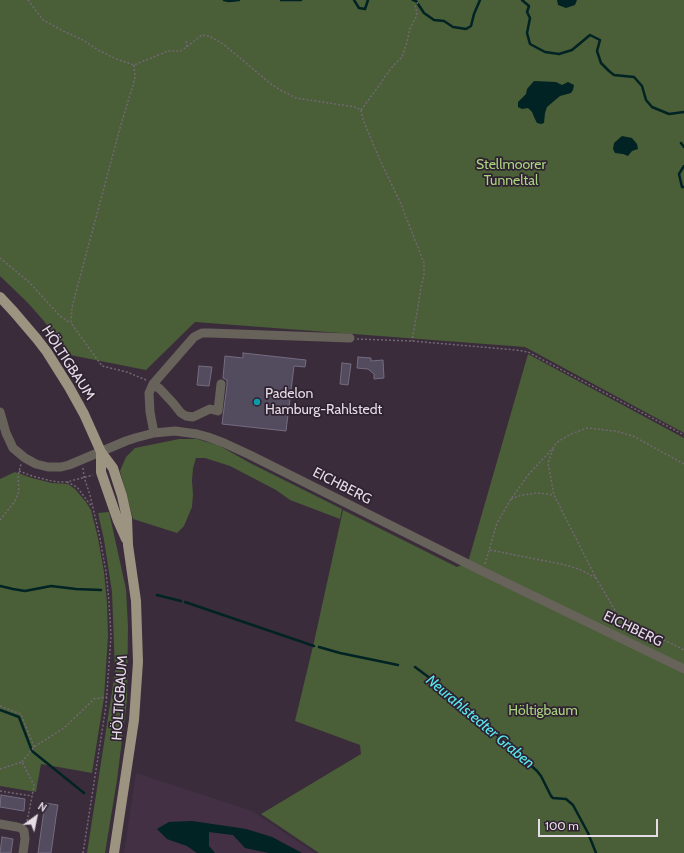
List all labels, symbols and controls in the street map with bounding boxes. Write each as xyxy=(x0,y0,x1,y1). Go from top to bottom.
park label: Stellmoorer Tunneltal xyxy=(476,157,546,190)
street label: HÖLTIGBAUM xyxy=(38,323,98,403)
place label: Padelon Hamburg-Rahlstedt xyxy=(265,386,382,418)
marker: Padelon Hamburg-Rahlstedt xyxy=(252,397,262,407)
street label: EICHBERG xyxy=(310,464,374,508)
street label: EICHBERG xyxy=(601,607,665,651)
street label: HÖLTIGBAUM xyxy=(109,655,131,741)
water label: Neurahlstedter Graben xyxy=(422,671,538,773)
park label: Höltigbaum xyxy=(508,703,578,719)
north arrow xyxy=(16,797,56,837)
text: N xyxy=(35,799,50,815)
scale bar xyxy=(540,811,660,837)
text: 100 m xyxy=(545,818,579,833)

